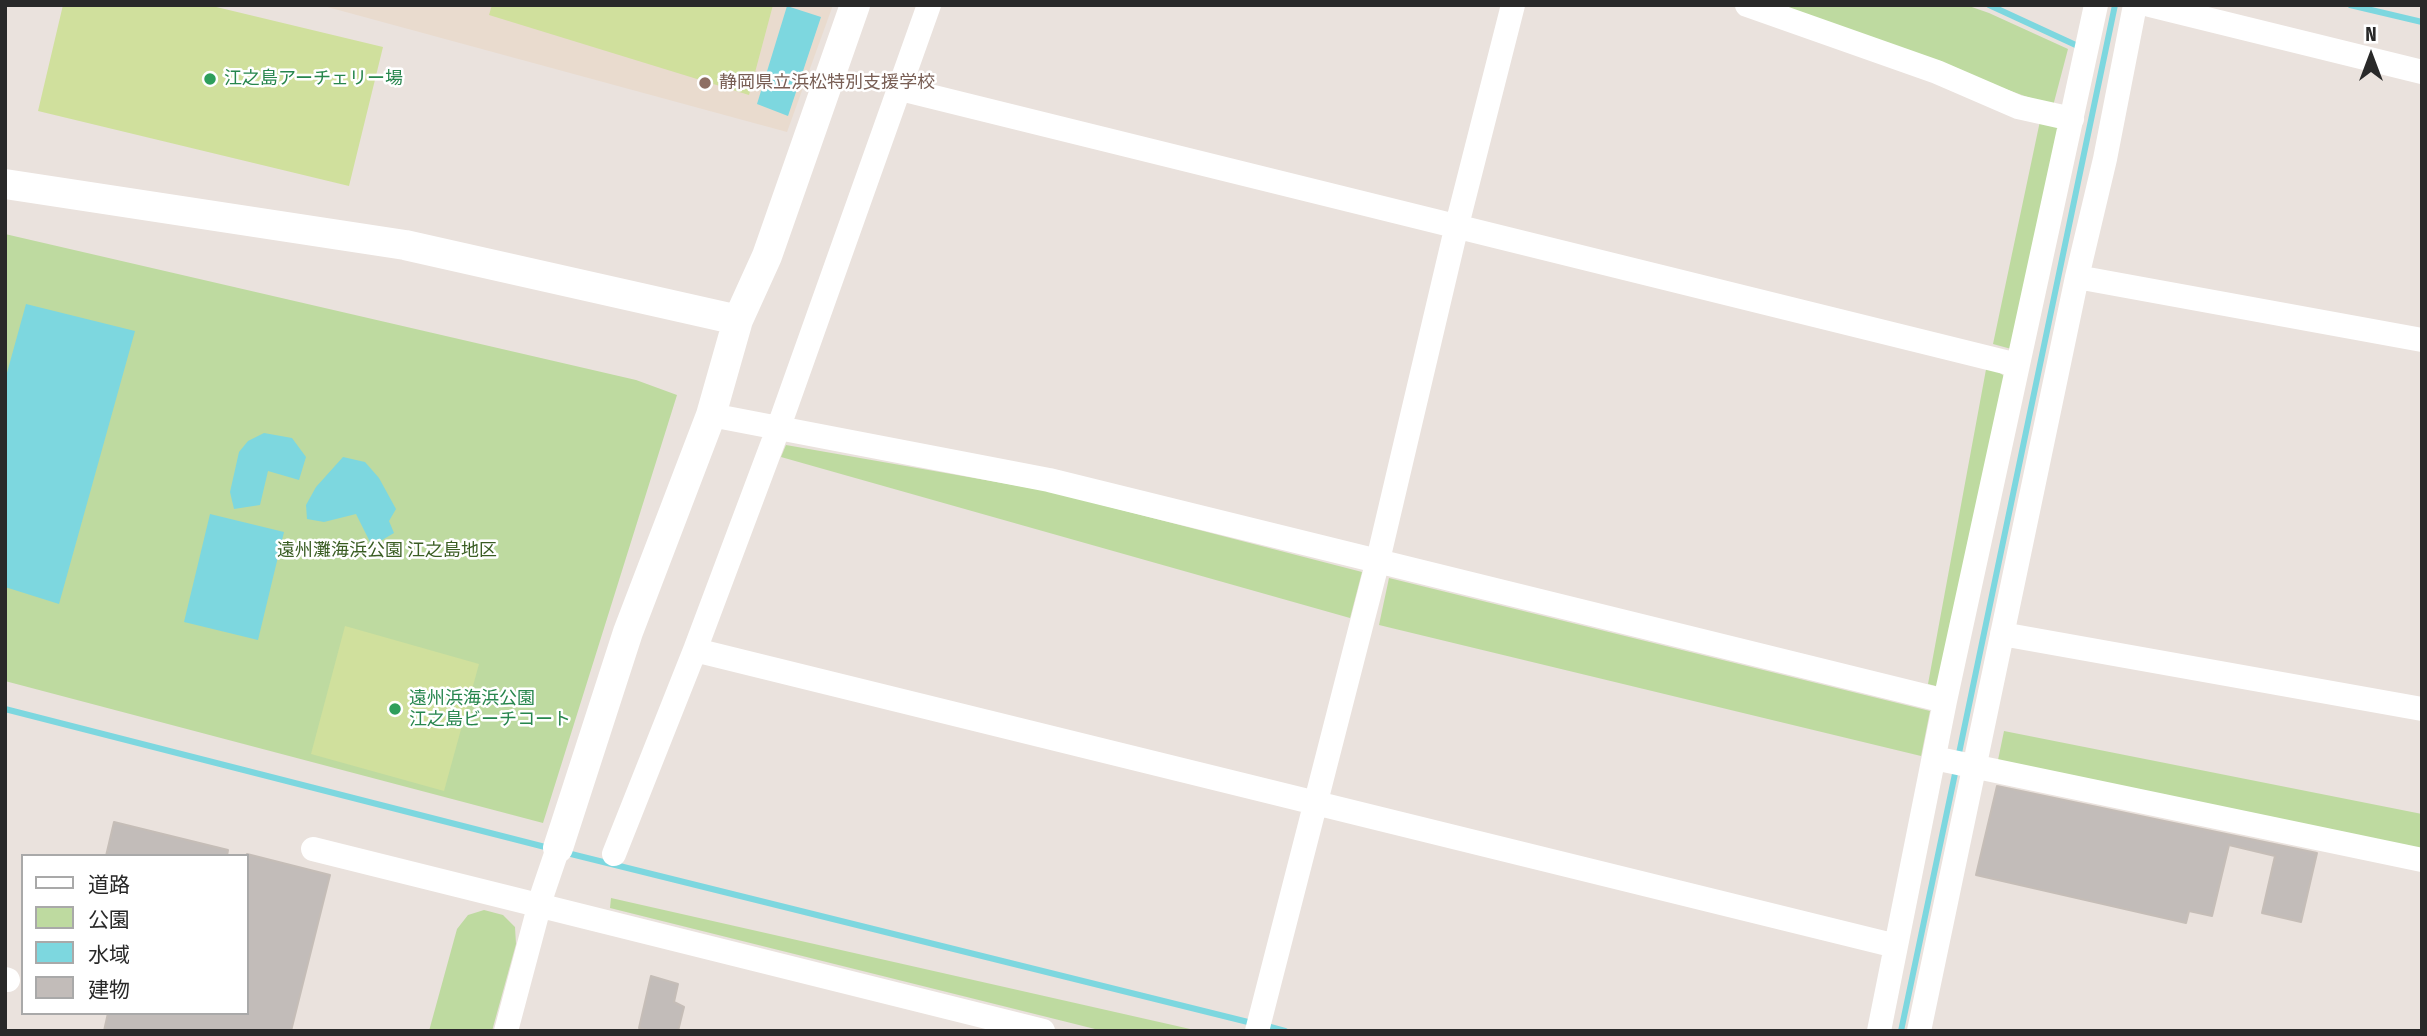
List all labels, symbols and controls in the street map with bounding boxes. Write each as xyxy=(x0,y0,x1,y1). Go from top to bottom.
north arrow xyxy=(2336,21,2406,91)
text: N xyxy=(2365,23,2377,46)
place label: 江之島アーチェリー場 xyxy=(224,68,403,90)
marker: 江之島アーチェリー場 xyxy=(202,71,218,87)
place label: 静岡県立浜松特別支援学校 xyxy=(719,72,935,94)
marker: 静岡県立浜松特別支援学校 xyxy=(697,75,713,91)
park label: 遠州灘海浜公園 江之島地区 xyxy=(277,540,497,562)
place label: 遠州浜海浜公園 江之島ビーチコート xyxy=(409,688,571,730)
marker: 遠州浜海浜公園 江之島ビーチコート xyxy=(387,701,403,717)
legend xyxy=(21,854,248,1015)
text: 道路 xyxy=(88,872,130,898)
text: 公園 xyxy=(88,907,130,933)
text: 水域 xyxy=(88,942,130,968)
text: 建物 xyxy=(88,977,130,1003)

